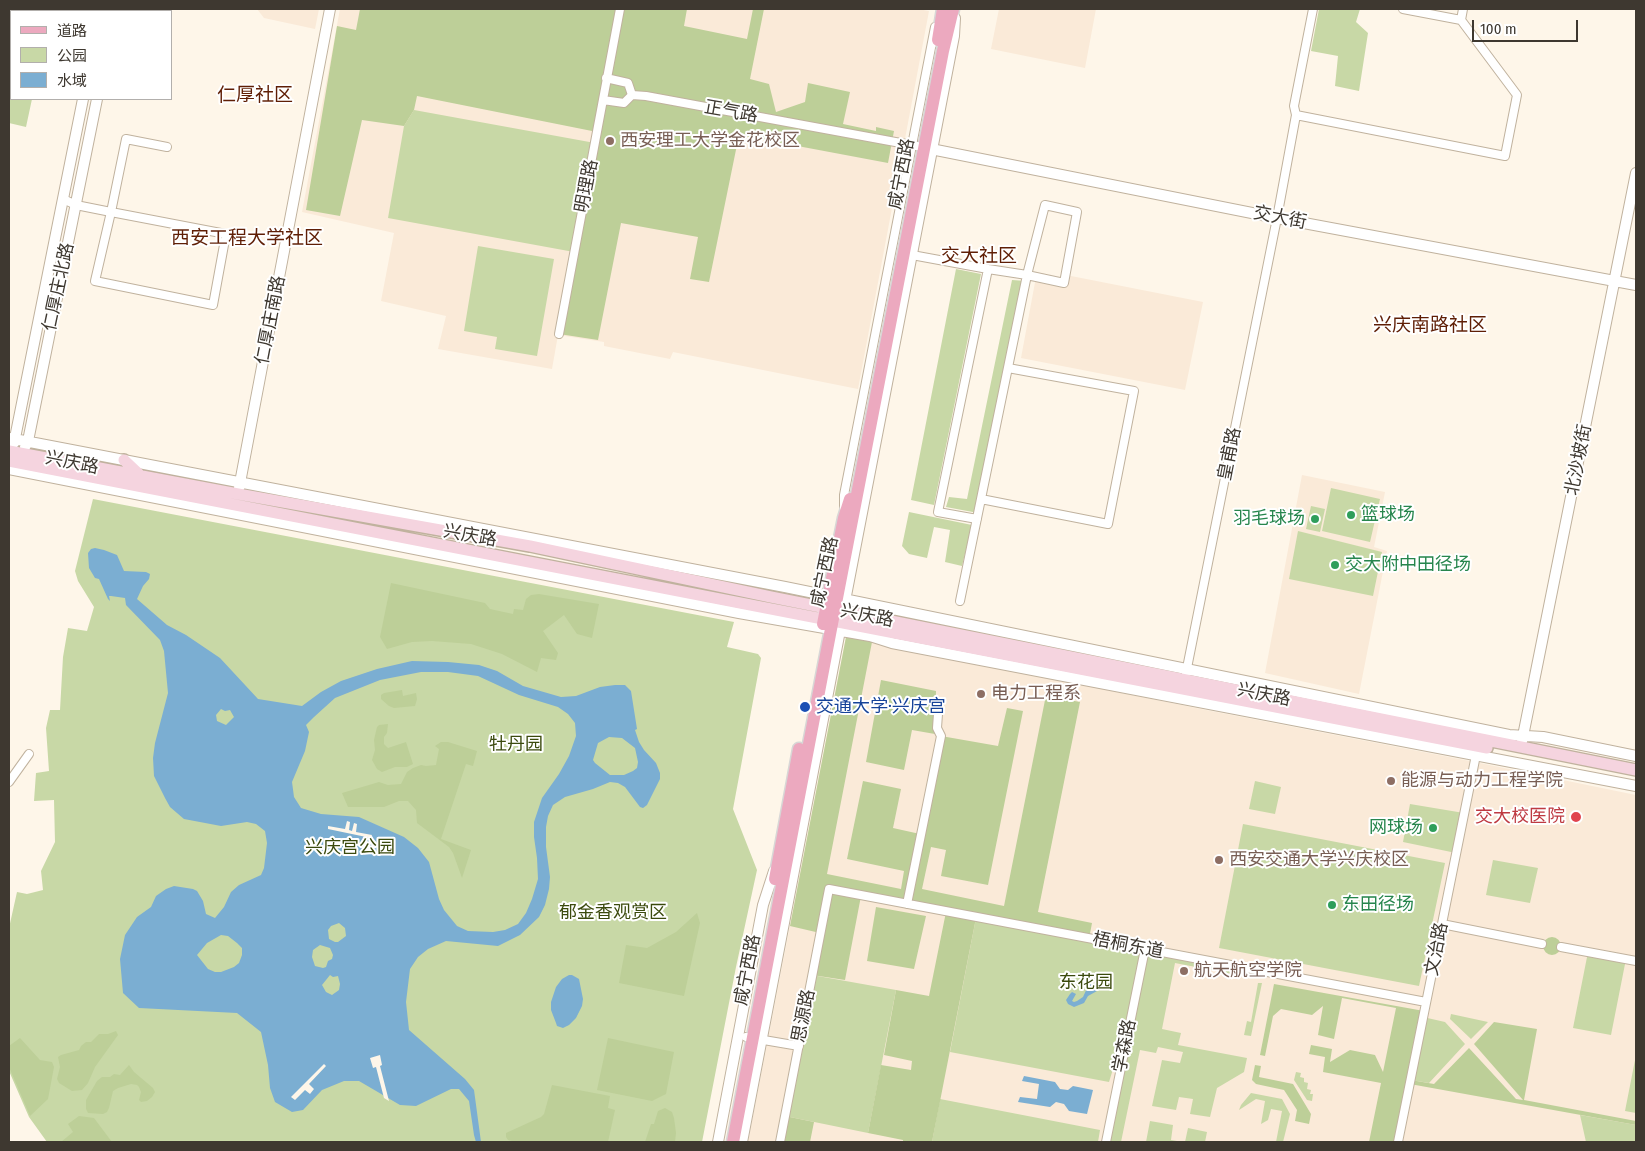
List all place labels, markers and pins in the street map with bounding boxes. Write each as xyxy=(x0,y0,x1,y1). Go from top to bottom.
place label: 西安理工大学金花校区 xyxy=(620,130,800,152)
marker: 西安理工大学金花校区 xyxy=(604,135,616,147)
place label: 篮球场 xyxy=(1361,504,1415,526)
place label: 羽毛球场 xyxy=(1233,508,1305,530)
marker: 篮球场 xyxy=(1345,509,1357,521)
marker: 羽毛球场 xyxy=(1309,513,1321,525)
place label: 交大附中田径场 xyxy=(1345,554,1471,576)
marker: 交大附中田径场 xyxy=(1329,559,1341,571)
place label: 电力工程系 xyxy=(991,683,1081,705)
marker: 电力工程系 xyxy=(975,688,987,700)
place label: 交通大学·兴庆宫 xyxy=(816,696,946,718)
marker: 交通大学·兴庆宫 xyxy=(798,700,812,714)
place label: 能源与动力工程学院 xyxy=(1401,770,1563,792)
marker: 能源与动力工程学院 xyxy=(1385,775,1397,787)
place label: 交大校医院 xyxy=(1475,806,1565,828)
marker: 交大校医院 xyxy=(1569,810,1583,824)
place label: 网球场 xyxy=(1369,817,1423,839)
marker: 网球场 xyxy=(1427,822,1439,834)
place label: 西安交通大学兴庆校区 xyxy=(1229,849,1409,871)
marker: 西安交通大学兴庆校区 xyxy=(1213,854,1225,866)
place label: 东田径场 xyxy=(1342,894,1414,916)
marker: 东田径场 xyxy=(1326,899,1338,911)
place label: 航天航空学院 xyxy=(1194,960,1302,982)
marker: 航天航空学院 xyxy=(1178,965,1190,977)

